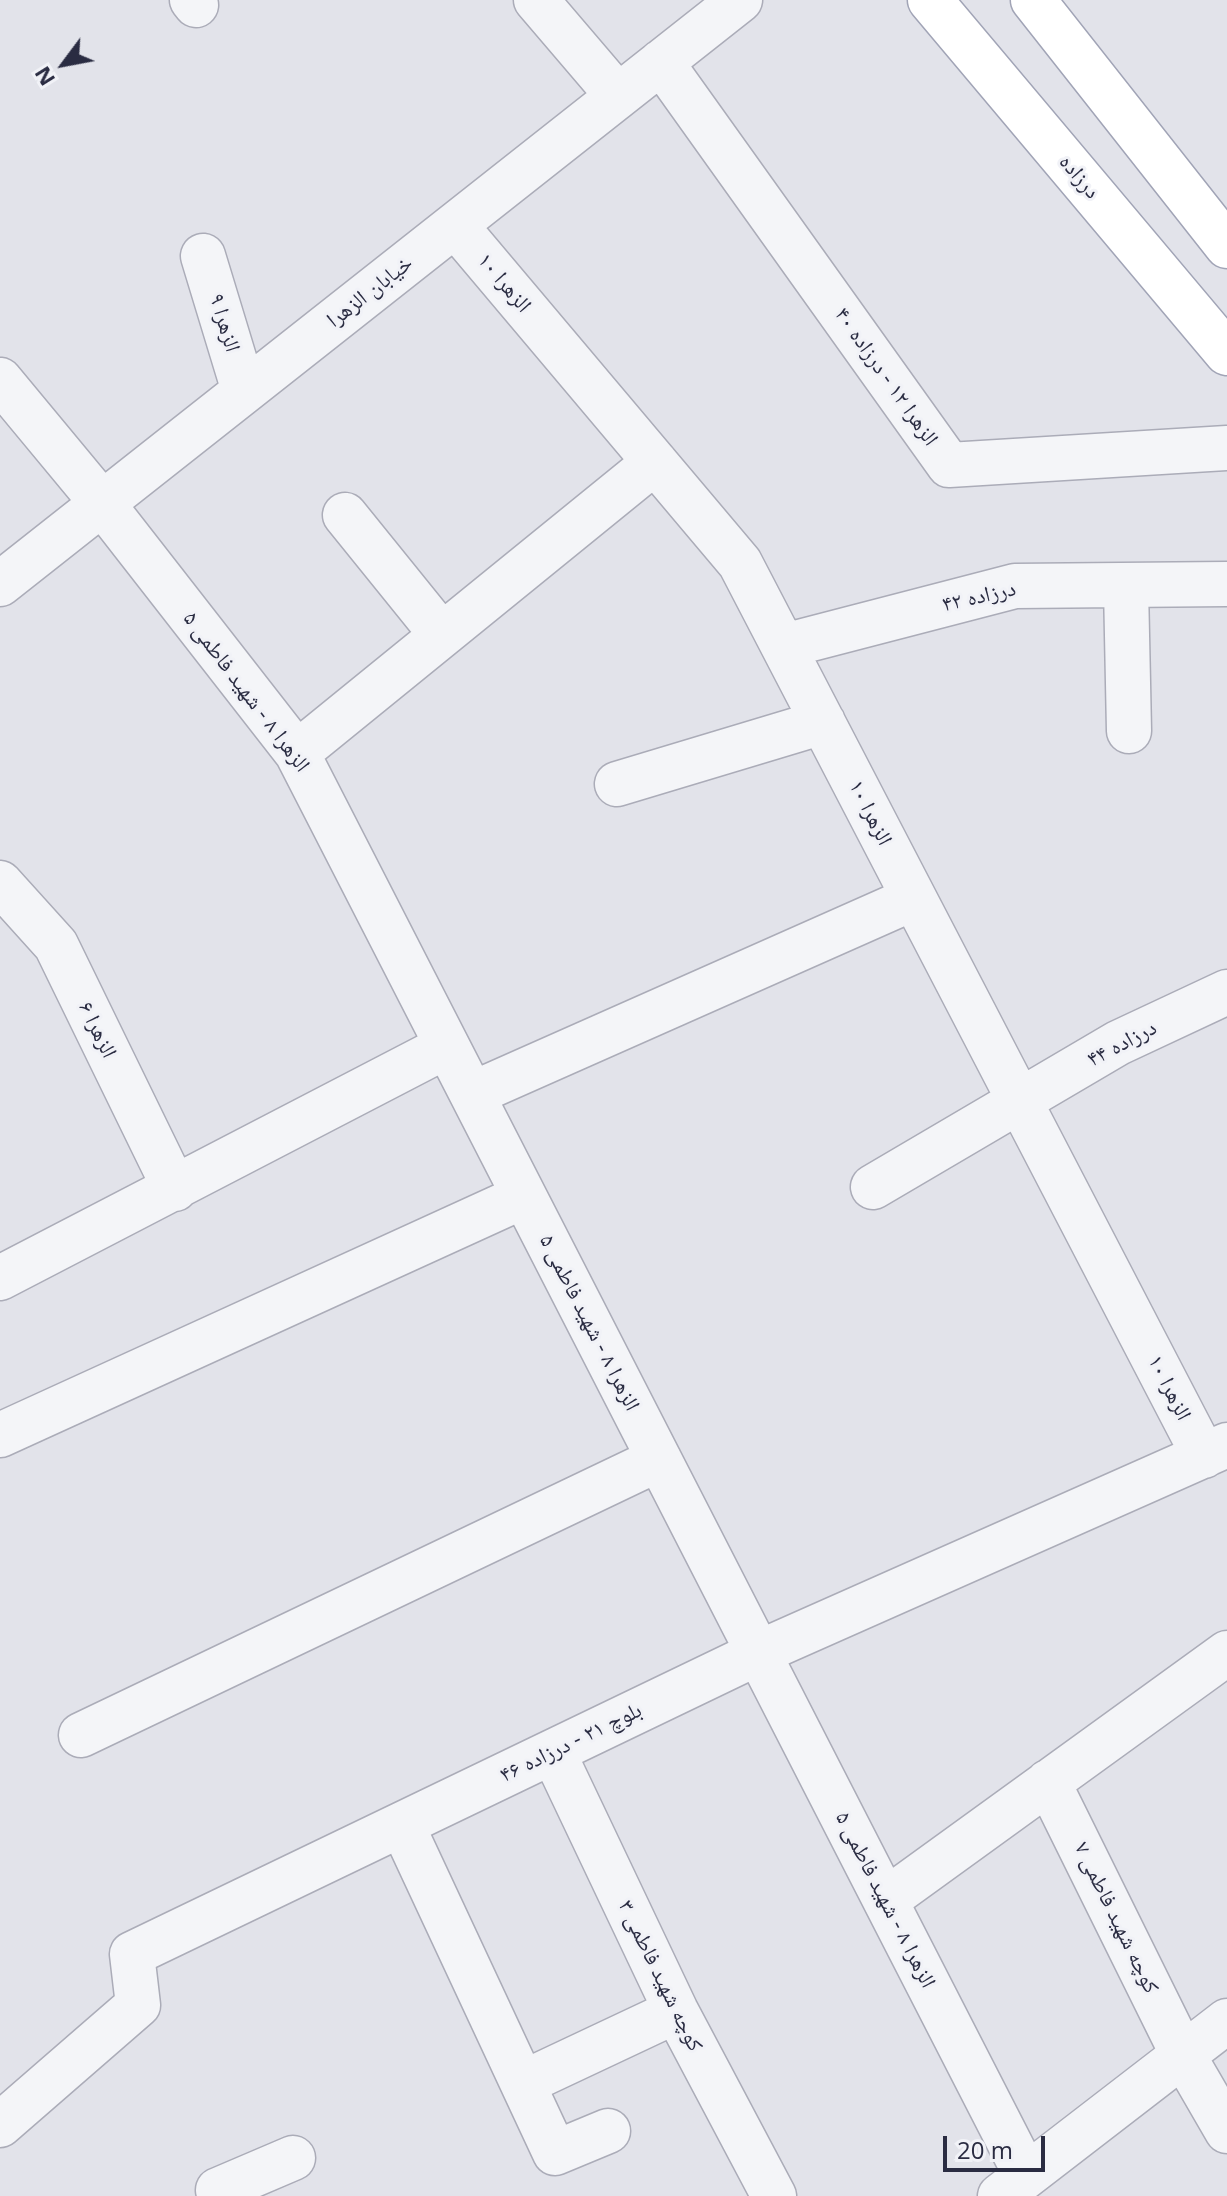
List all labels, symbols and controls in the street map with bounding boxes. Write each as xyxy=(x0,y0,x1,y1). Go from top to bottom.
north arrow xyxy=(24,24,104,104)
text: N xyxy=(26,61,61,92)
street label: درزاده xyxy=(1053,150,1105,204)
street label: الزهرا ۱۰ xyxy=(472,248,536,318)
street label: خیابان الزهرا xyxy=(322,250,418,334)
street label: الزهرا ۹ xyxy=(203,291,245,355)
street label: الزهرا ۱۲ - درزاده ۴۰ xyxy=(828,303,944,451)
street label: درزاده ۴۲ xyxy=(940,576,1018,618)
street label: الزهرا ۸ - شهید فاطمی ۵ xyxy=(177,606,315,778)
street label: الزهرا ۱۰ xyxy=(842,776,898,850)
street label: الزهرا ۶ xyxy=(72,997,122,1063)
street label: درزاده ۴۴ xyxy=(1083,1015,1161,1073)
street label: الزهرا ۸ - شهید فاطمی ۵ xyxy=(533,1230,645,1416)
street label: الزهرا ۱۰ xyxy=(1141,1351,1197,1425)
street label: بلوچ ۲۱ - درزاده ۴۶ xyxy=(496,1697,646,1789)
street label: الزهرا ۸ - شهید فاطمی ۵ xyxy=(829,1807,941,1993)
street label: کوچه شهید فاطمی ۷ xyxy=(1068,1838,1164,1998)
street label: کوچه شهید فاطمی ۳ xyxy=(612,1896,708,2056)
scale bar xyxy=(947,2120,1049,2170)
text: 20 m xyxy=(957,2133,1013,2166)

